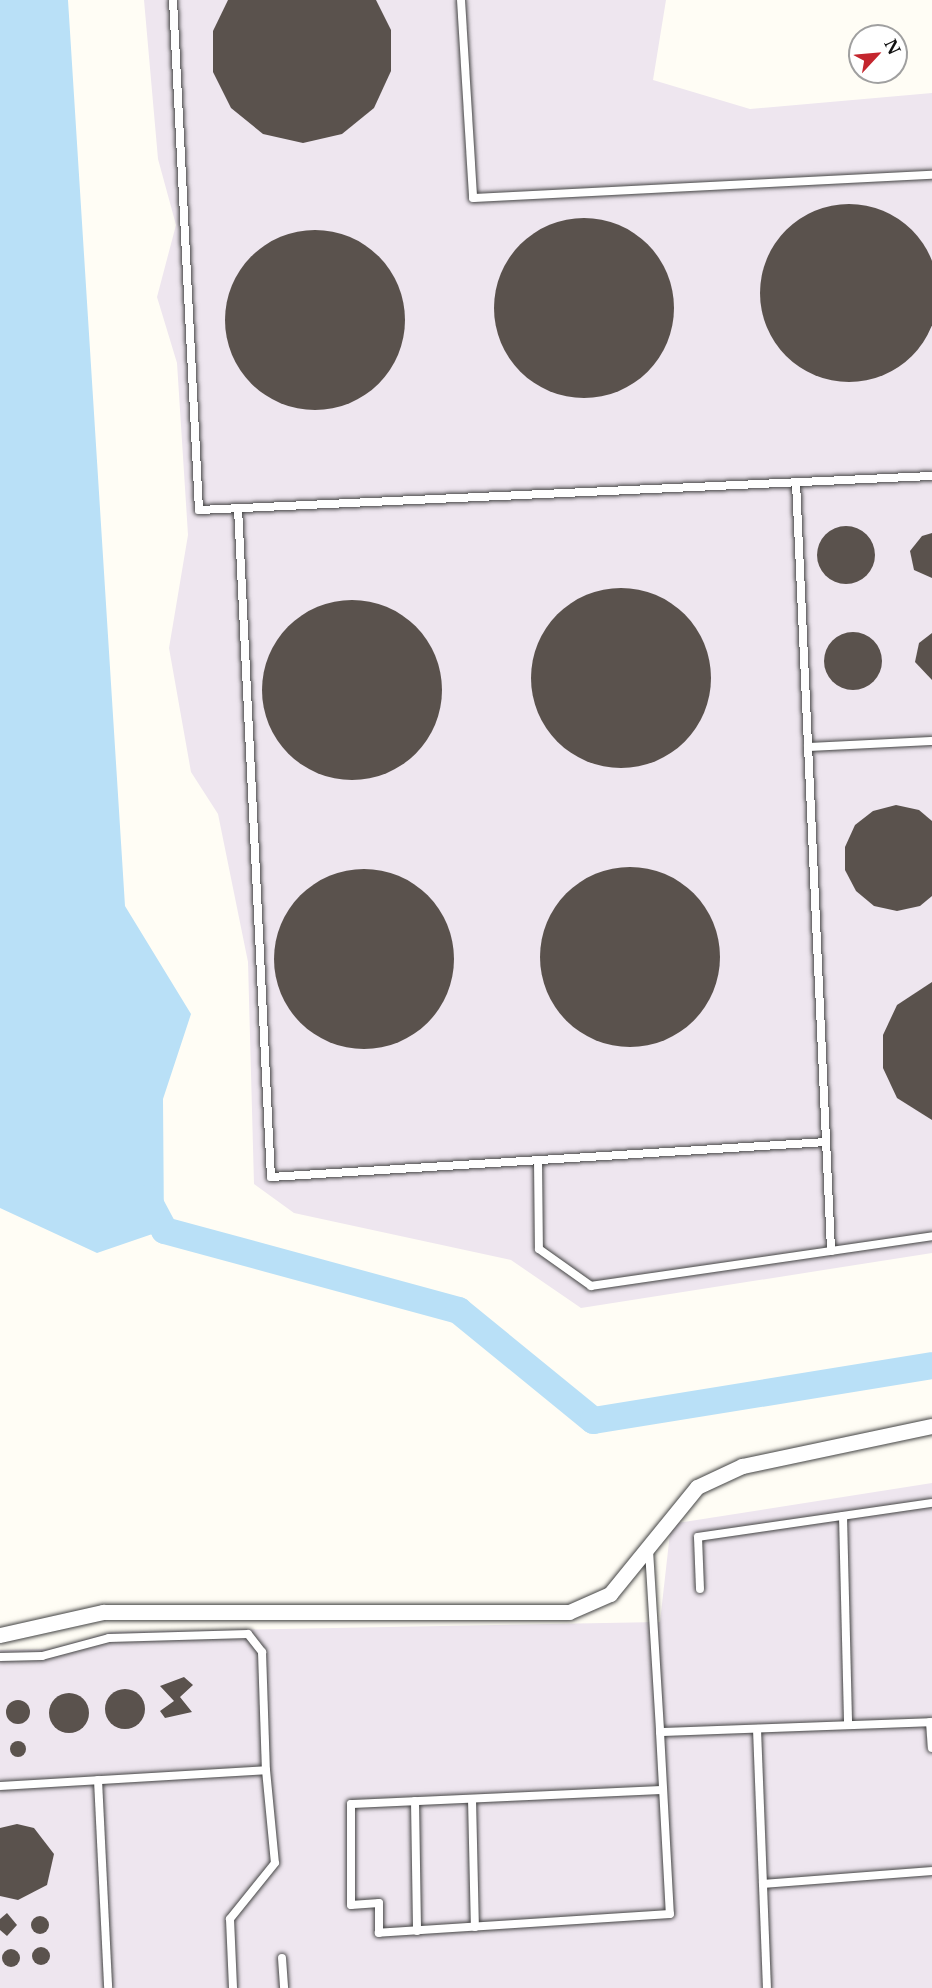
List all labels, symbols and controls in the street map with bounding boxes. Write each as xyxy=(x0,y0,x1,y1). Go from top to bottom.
north arrow xyxy=(848,24,908,84)
text: N xyxy=(880,36,905,58)

